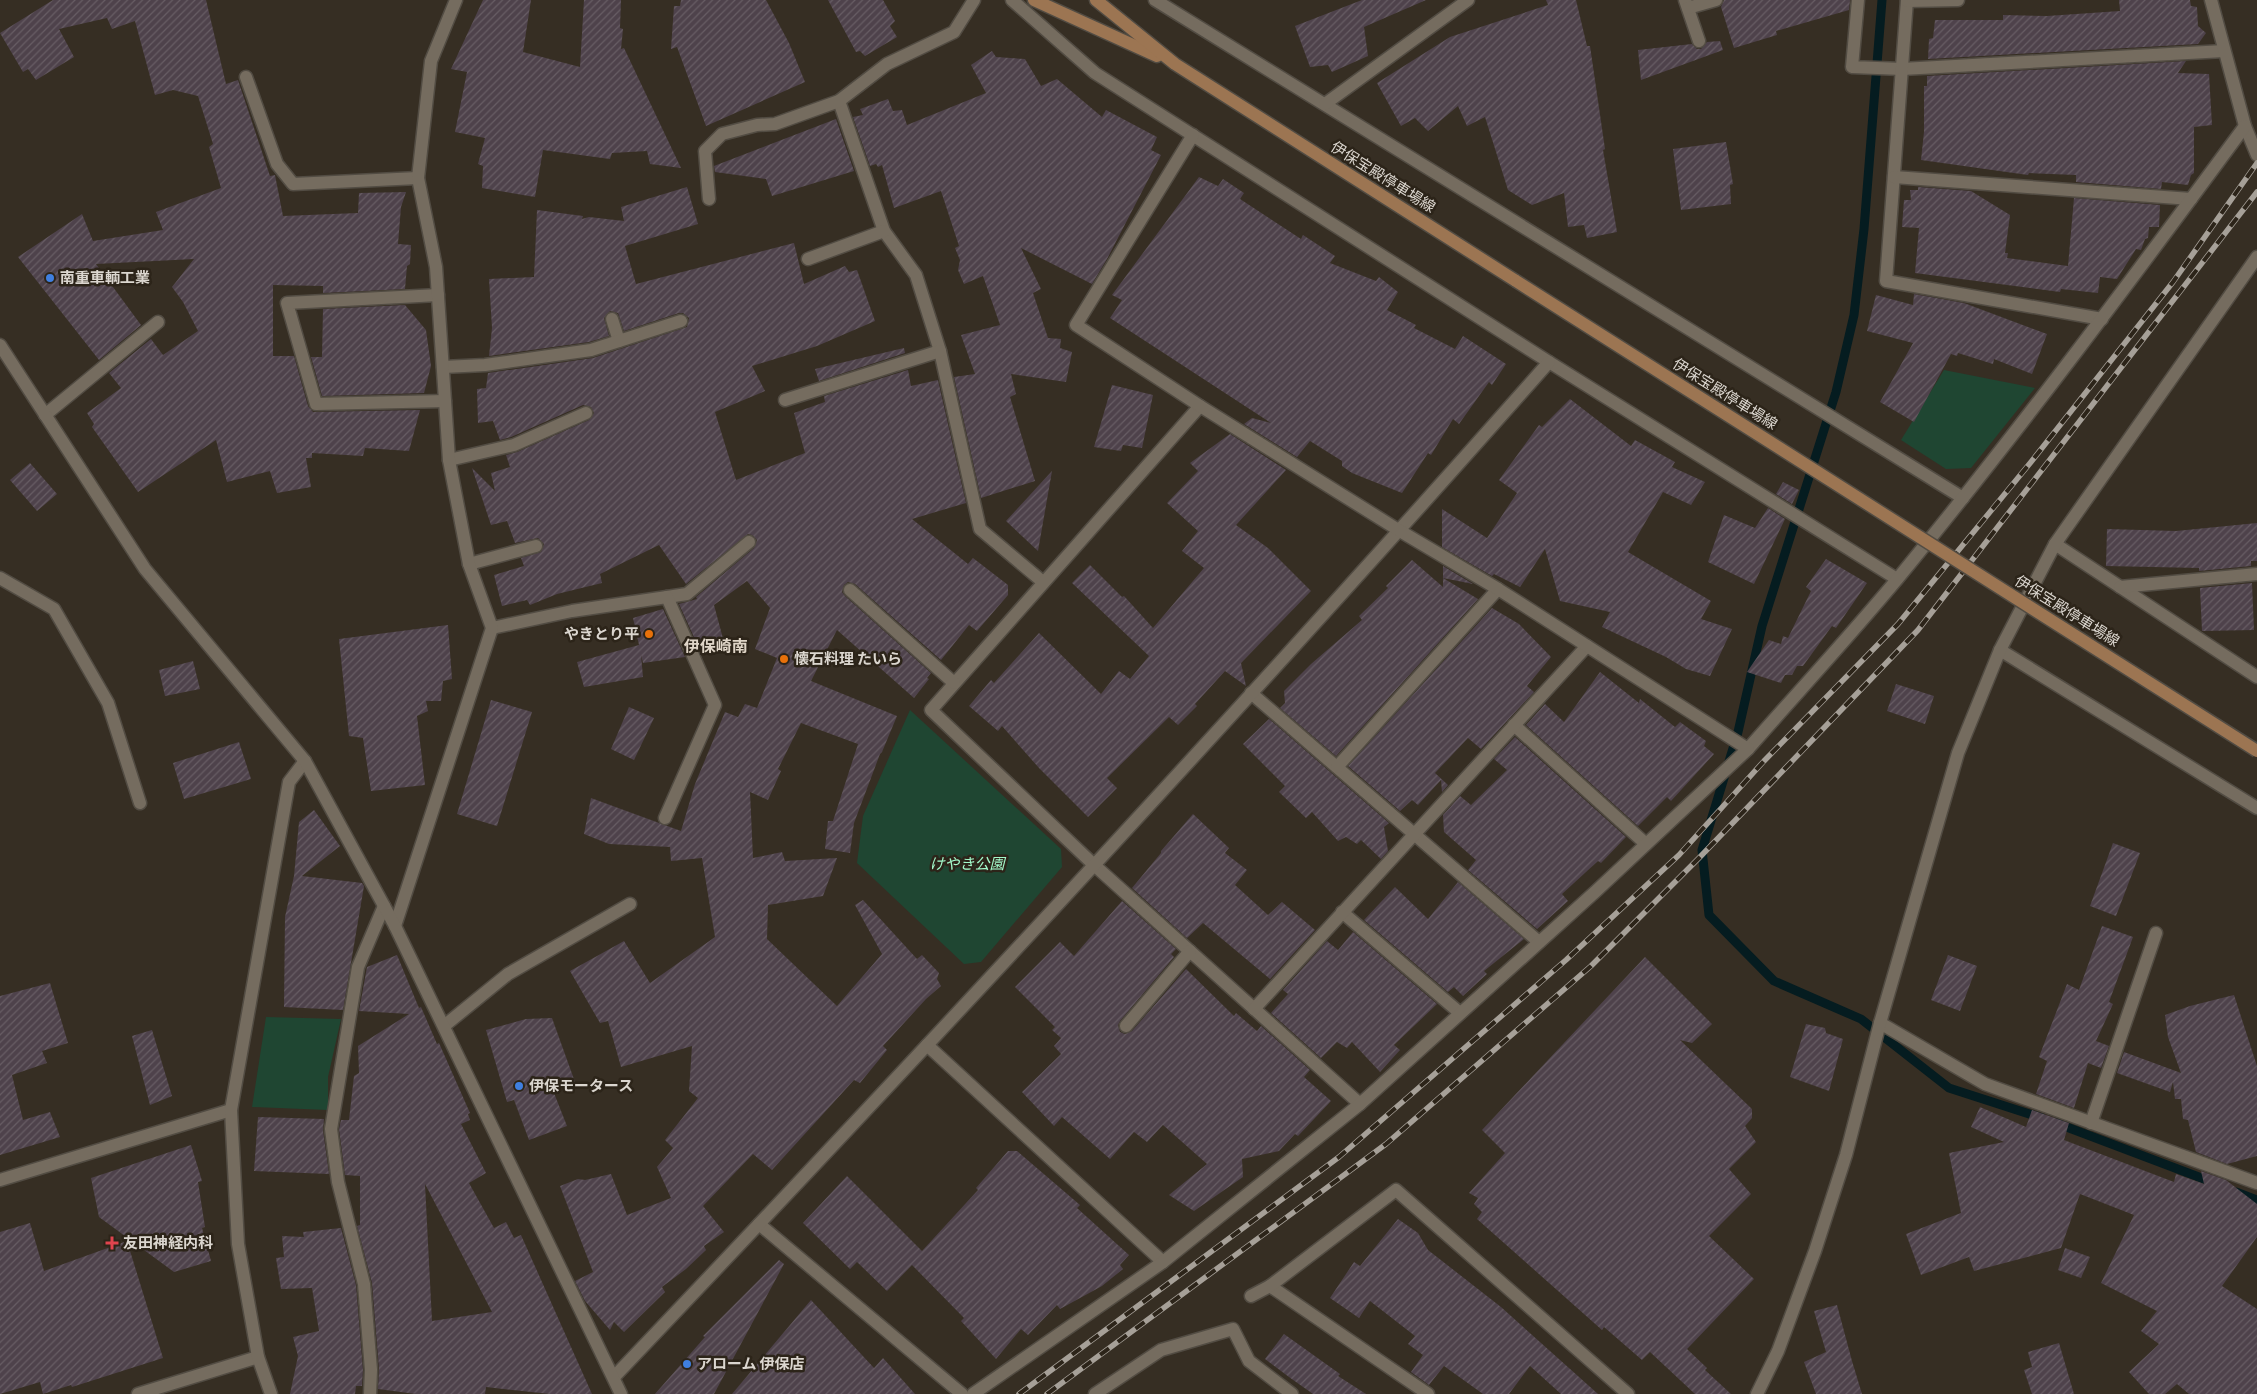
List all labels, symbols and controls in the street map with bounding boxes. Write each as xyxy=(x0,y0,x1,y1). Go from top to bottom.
street label: 伊保宝殿停車場線 xyxy=(1327,134,1441,217)
place label: 南重車輌工業 xyxy=(60,265,150,288)
marker: 南重車輌工業 xyxy=(44,272,56,284)
street label: 伊保宝殿停車場線 xyxy=(1669,351,1783,434)
street label: 伊保宝殿停車場線 xyxy=(2011,568,2125,651)
place label: やきとり平 xyxy=(564,621,639,644)
marker: やきとり平 xyxy=(643,628,655,640)
district label: 伊保崎南 xyxy=(683,633,748,657)
place label: 懐石料理 たいら xyxy=(794,646,902,669)
marker: 懐石料理 たいら xyxy=(778,653,790,665)
park label: けやき公園 xyxy=(929,851,1006,874)
place label: 伊保モータース xyxy=(529,1073,633,1096)
marker: 伊保モータース xyxy=(513,1080,525,1092)
place label: 友田神経内科 xyxy=(123,1230,213,1253)
marker: 友田神経内科 xyxy=(105,1236,119,1250)
place label: アローム 伊保店 xyxy=(697,1351,805,1374)
marker: アローム 伊保店 xyxy=(681,1358,693,1370)

